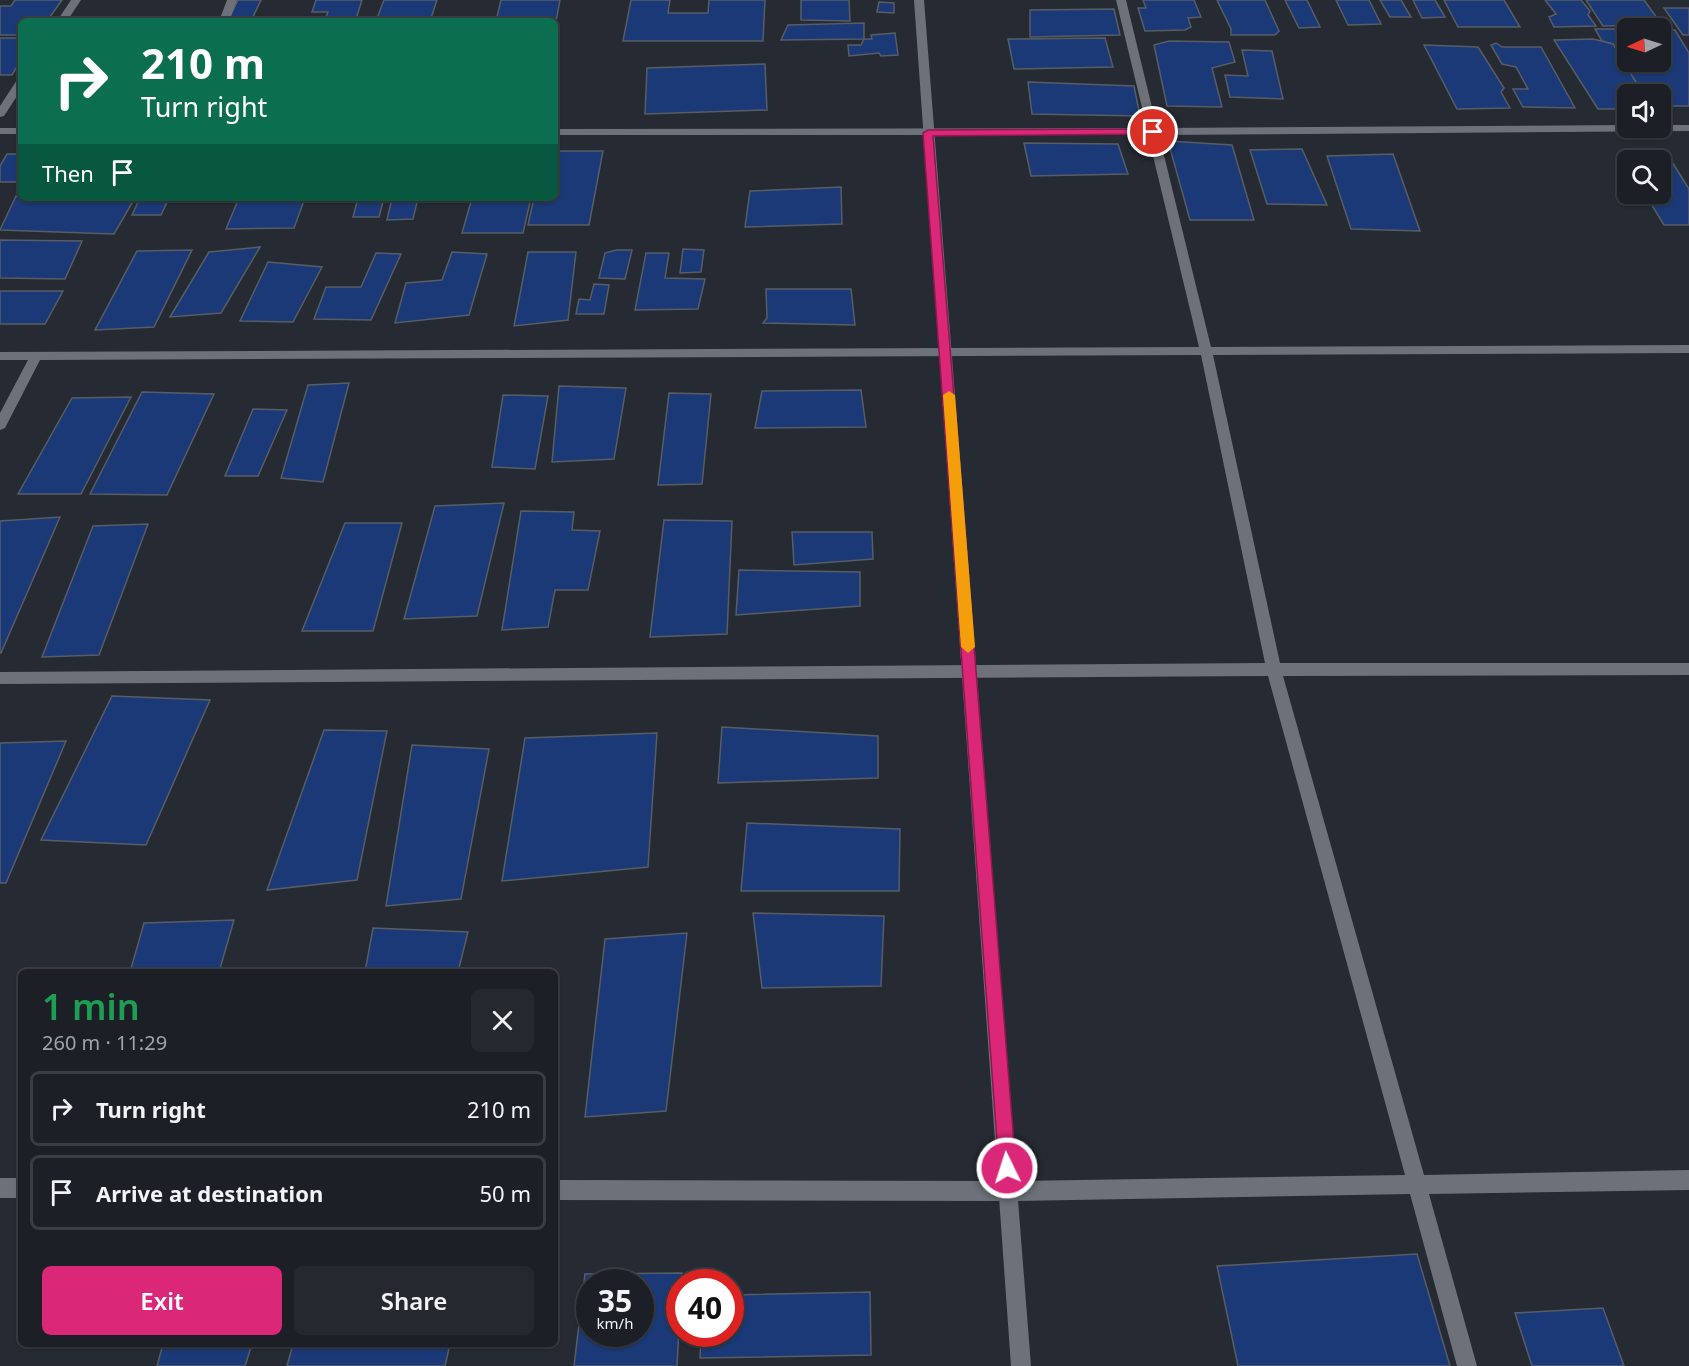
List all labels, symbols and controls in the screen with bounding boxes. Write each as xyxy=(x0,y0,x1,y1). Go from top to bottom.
north arrow xyxy=(1617,18,1671,72)
map controls xyxy=(1617,18,1671,204)
text: 210 m xyxy=(141,34,265,91)
icon: right xyxy=(42,42,120,120)
button: sound xyxy=(1617,84,1671,138)
text: Turn right xyxy=(141,88,267,125)
pin xyxy=(1127,106,1178,157)
icon: arrive xyxy=(1136,115,1169,148)
button: search xyxy=(1617,150,1671,204)
icon: arrive xyxy=(106,156,139,189)
text: Then xyxy=(42,158,94,188)
text: 1 min xyxy=(42,982,140,1031)
button: close xyxy=(471,989,534,1052)
text: 260 m · 11:29 xyxy=(42,1029,167,1056)
icon: right xyxy=(45,1092,78,1125)
text: Turn right xyxy=(96,1094,206,1124)
text: 210 m xyxy=(467,1094,531,1124)
position arrow xyxy=(975,1136,1039,1200)
icon: arrive xyxy=(45,1176,78,1209)
text: Arrive at destination xyxy=(96,1178,323,1208)
text: 50 m xyxy=(480,1178,531,1208)
button: Exit xyxy=(42,1266,282,1335)
button: Share xyxy=(294,1266,534,1335)
speed limit sign: 40 xyxy=(666,1269,744,1347)
text: 35 xyxy=(598,1280,632,1321)
text: km/h xyxy=(597,1313,633,1333)

